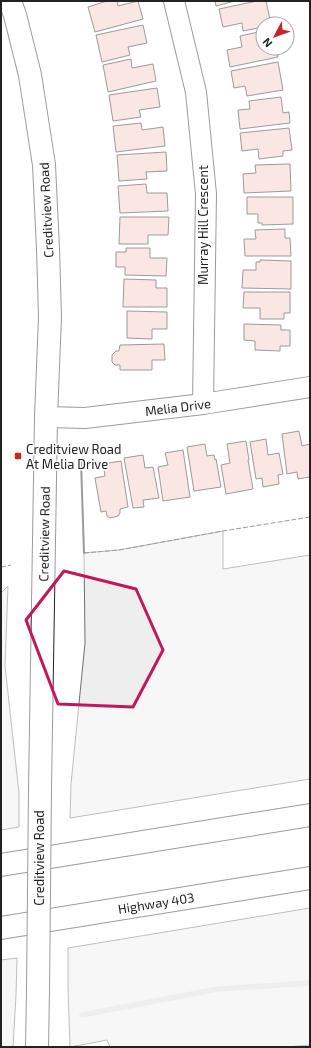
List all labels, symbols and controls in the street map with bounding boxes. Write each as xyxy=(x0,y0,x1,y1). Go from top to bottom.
north arrow xyxy=(255,16,295,56)
text: N xyxy=(260,36,275,50)
street label: Creditview Road xyxy=(36,162,56,258)
street label: Murray Hill Crescent xyxy=(195,165,211,285)
street label: Melia Drive xyxy=(144,395,212,419)
place label: Creditview Road At Melia Drive xyxy=(26,441,121,472)
marker: Creditview Road At Melia Drive xyxy=(13,451,23,461)
street label: Creditview Road xyxy=(35,486,53,582)
street label: Creditview Road xyxy=(31,810,47,906)
street label: Highway 403 xyxy=(117,889,195,917)

